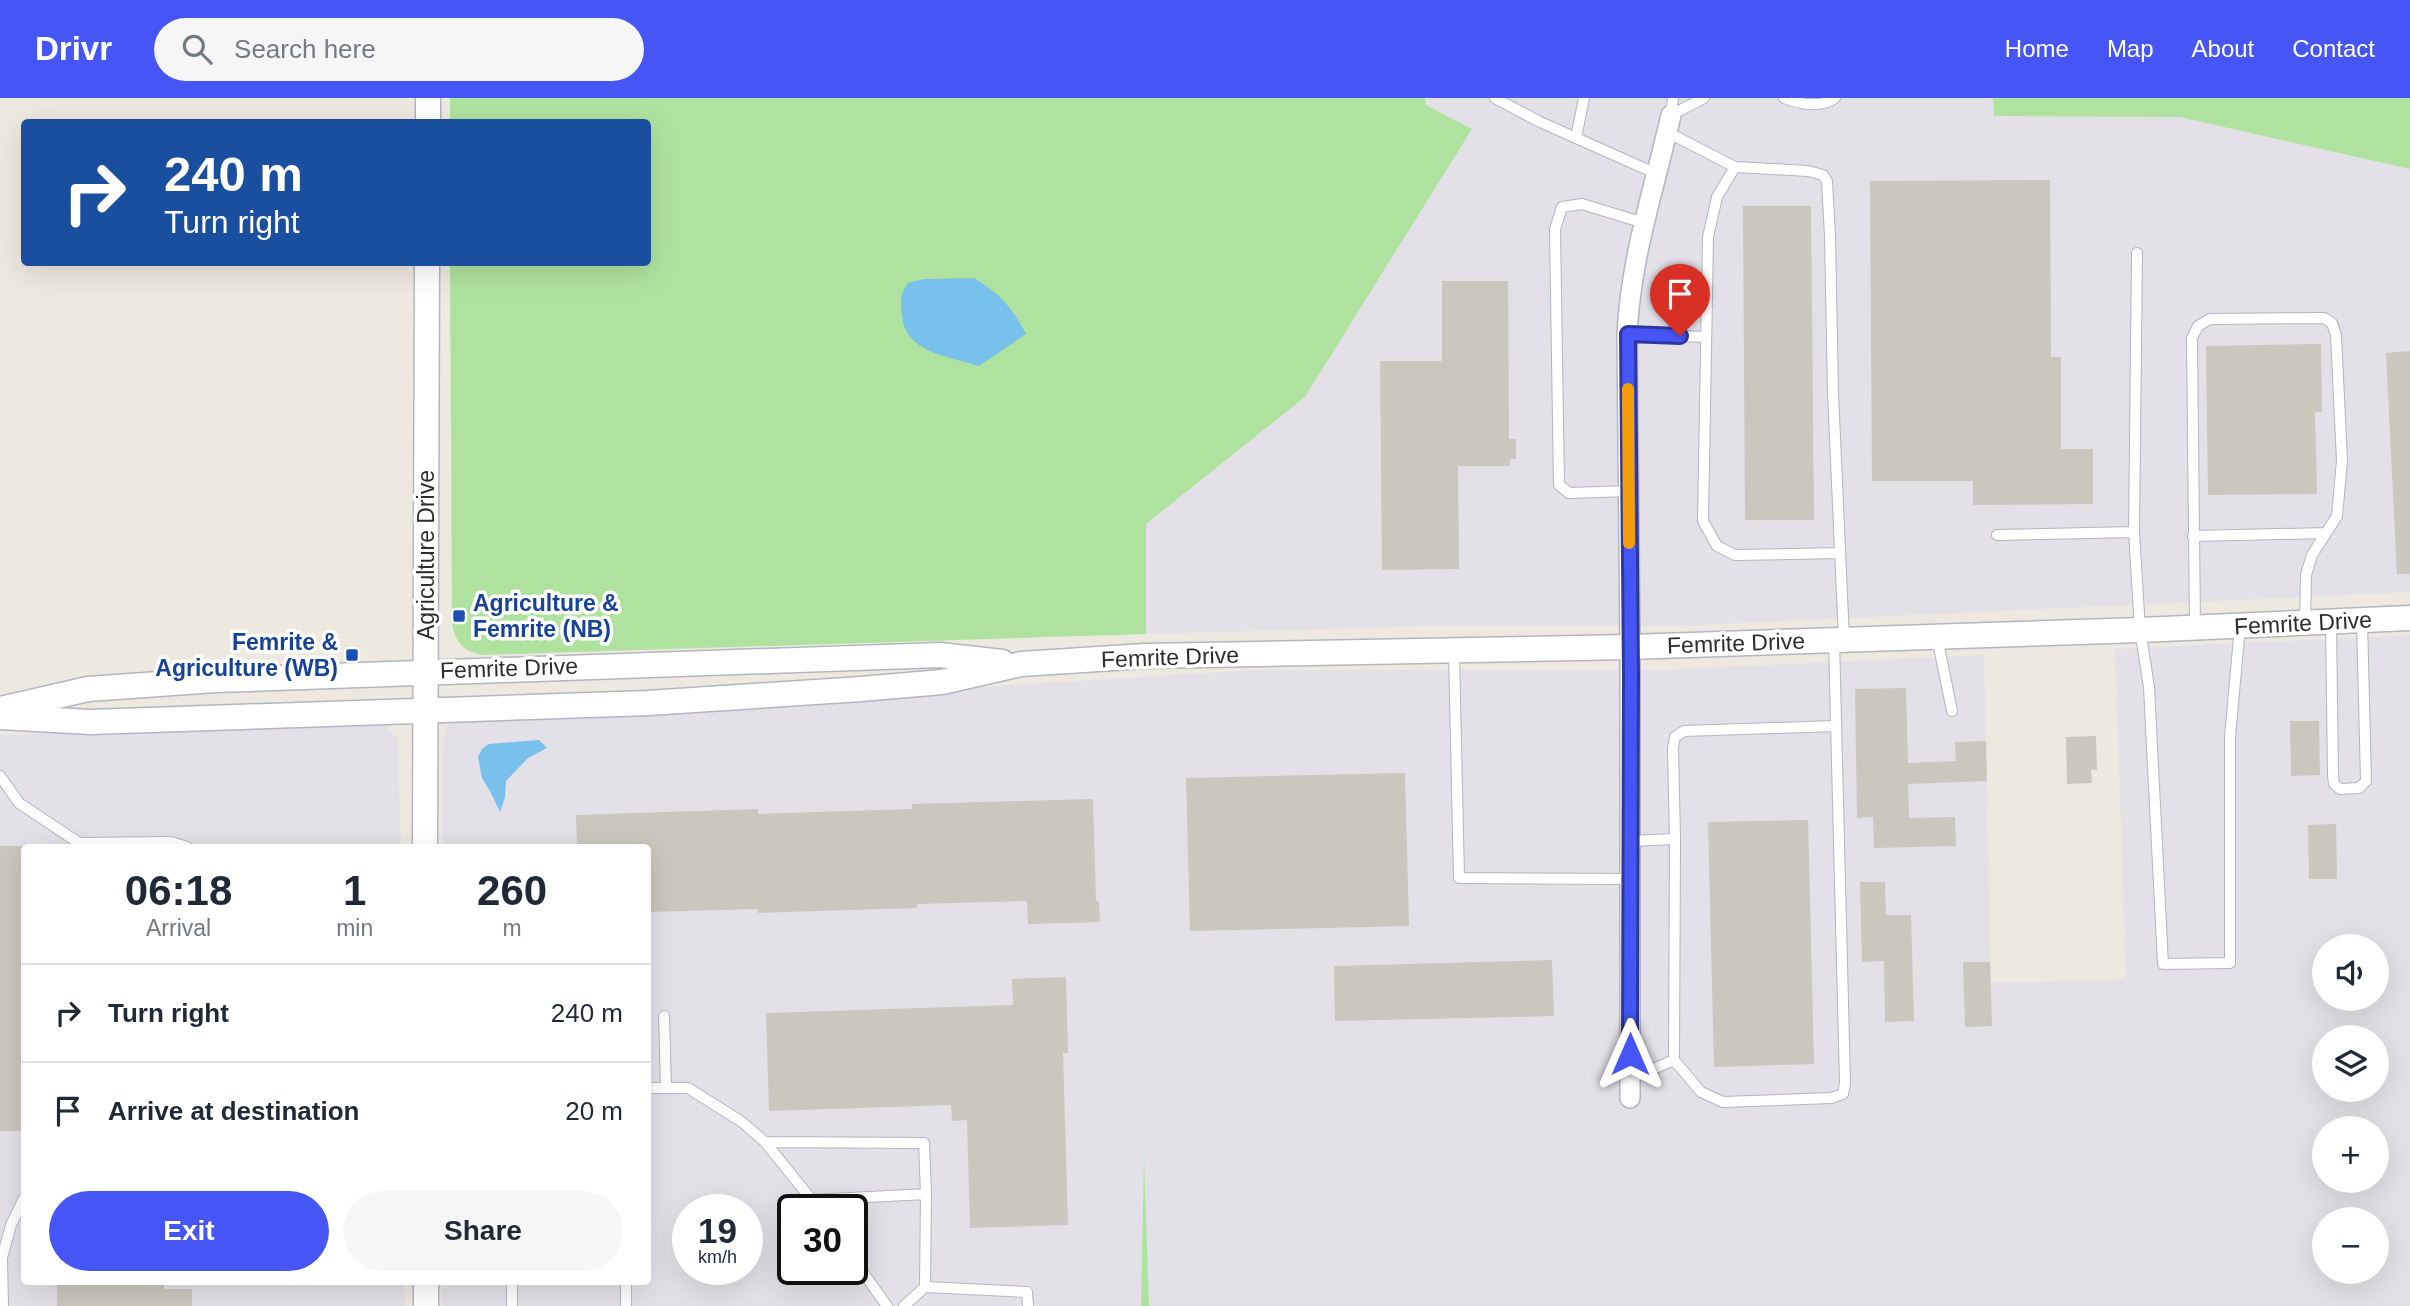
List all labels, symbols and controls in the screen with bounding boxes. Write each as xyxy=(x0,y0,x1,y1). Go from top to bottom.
search box xyxy=(154,18,644,81)
text: Drivr xyxy=(35,30,112,67)
icon: search xyxy=(178,30,216,68)
text: Search here xyxy=(234,34,376,64)
text: Home xyxy=(2005,35,2069,62)
text: Map xyxy=(2107,35,2154,62)
text: About xyxy=(2192,35,2254,62)
text: Contact xyxy=(2292,35,2375,62)
icon: right xyxy=(49,147,140,238)
text: 240 m xyxy=(164,147,303,201)
text: Turn right xyxy=(164,204,300,240)
pin xyxy=(1650,264,1710,336)
icon: arrive xyxy=(1661,275,1699,313)
street label: Agriculture Drive xyxy=(413,470,439,640)
place label: Agriculture & Femrite (NB) xyxy=(473,590,619,642)
street label: Femrite Drive xyxy=(2233,606,2373,640)
marker: Agriculture & Femrite (NB) xyxy=(451,608,467,624)
street label: Femrite Drive xyxy=(1667,628,1805,658)
place label: Femrite & Agriculture (WB) xyxy=(155,629,338,681)
street label: Femrite Drive xyxy=(1101,642,1239,672)
marker: Femrite & Agriculture (WB) xyxy=(344,647,360,663)
street label: Femrite Drive xyxy=(440,653,578,683)
text: 06:18 xyxy=(125,867,232,914)
text: 1 xyxy=(343,867,366,914)
text: 260 xyxy=(477,867,547,914)
text: Arrival xyxy=(146,915,211,941)
text: min xyxy=(336,915,373,941)
text: m xyxy=(503,915,522,941)
map controls xyxy=(2312,934,2389,1284)
button: sound xyxy=(2312,934,2389,1011)
icon: right xyxy=(49,994,87,1032)
text: Turn right xyxy=(108,998,229,1028)
text: 240 m xyxy=(551,998,623,1028)
position arrow xyxy=(1593,1017,1667,1091)
button: layers xyxy=(2312,1025,2389,1102)
icon: arrive xyxy=(49,1092,87,1130)
text: Arrive at destination xyxy=(108,1096,359,1126)
text: 20 m xyxy=(565,1096,623,1126)
button: + xyxy=(2312,1116,2389,1193)
button: Exit xyxy=(49,1191,329,1271)
button: Share xyxy=(343,1191,623,1271)
speed limit sign: 30 xyxy=(777,1194,868,1285)
button: − xyxy=(2312,1207,2389,1284)
text: 19 xyxy=(698,1211,737,1250)
text: km/h xyxy=(698,1247,737,1267)

